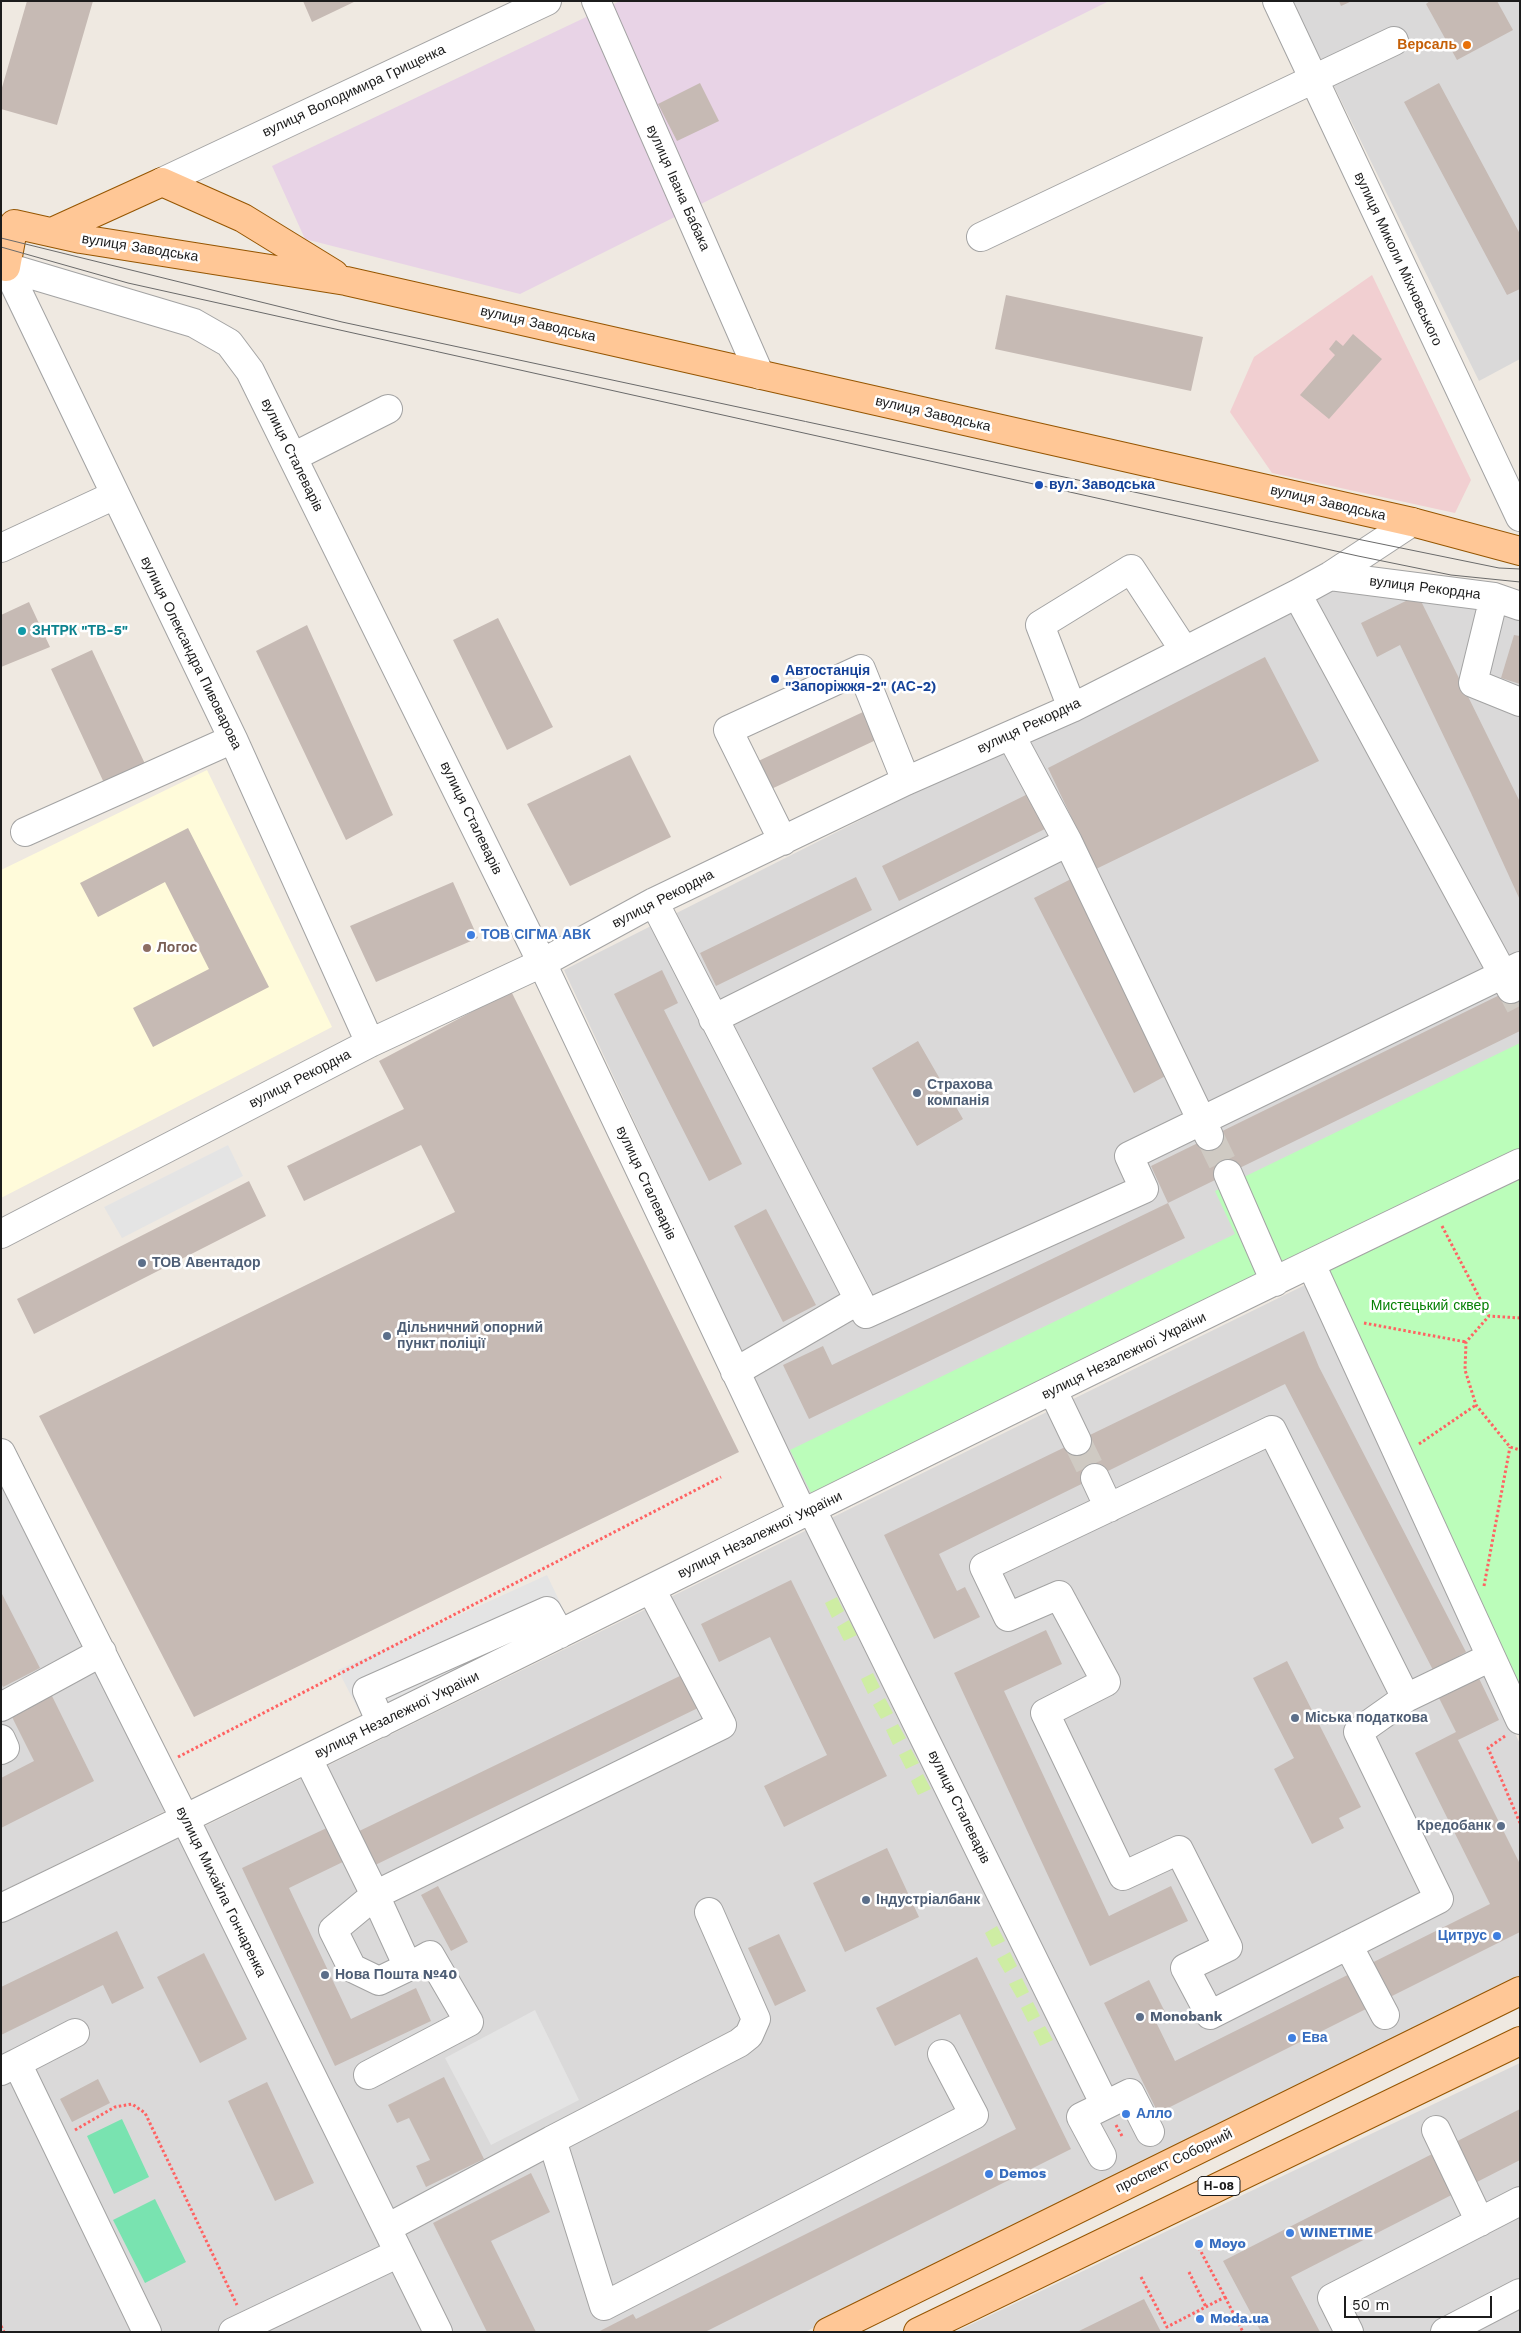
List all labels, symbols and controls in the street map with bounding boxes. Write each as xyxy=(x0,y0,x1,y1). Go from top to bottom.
place label: Версаль xyxy=(1397,37,1457,53)
marker: Версаль xyxy=(1461,39,1473,51)
street label: вулиця Володимира Грищенка xyxy=(260,41,448,141)
street label: вулиця Івана Бабака xyxy=(643,122,713,254)
street label: вулиця Миколи Міхновського xyxy=(1350,169,1446,349)
street label: вулиця Заводська xyxy=(80,230,200,266)
street label: вулиця Заводська xyxy=(479,303,597,345)
street label: вулиця Заводська xyxy=(874,393,992,435)
street label: вулиця Сталеварів xyxy=(257,396,327,514)
place label: вул. Заводська xyxy=(1049,477,1155,493)
marker: вул. Заводська xyxy=(1033,479,1045,491)
street label: вулиця Заводська xyxy=(1269,482,1387,524)
street label: вулиця Олександра Пивоварова xyxy=(137,554,245,752)
street label: вулиця Рекордна xyxy=(1368,573,1482,603)
place label: ЗНТРК "ТВ-5" xyxy=(32,623,128,639)
marker: ЗНТРК "ТВ-5" xyxy=(16,625,28,637)
place label: Автостанція "Запоріжжя-2" (АС-2) xyxy=(785,663,936,696)
marker: Автостанція "Запоріжжя-2" (АС-2) xyxy=(769,673,781,685)
street label: вулиця Рекордна xyxy=(975,695,1083,757)
street label: вулиця Сталеварів xyxy=(436,759,506,877)
street label: вулиця Рекордна xyxy=(609,866,717,932)
place label: ТОВ СІГМА АВК xyxy=(481,927,591,943)
marker: ТОВ СІГМА АВК xyxy=(465,929,477,941)
place label: Логос xyxy=(157,940,197,956)
marker: Логос xyxy=(141,942,153,954)
street label: вулиця Рекордна xyxy=(246,1046,354,1112)
place label: Страхова компанія xyxy=(927,1077,993,1110)
marker: Страхова компанія xyxy=(911,1087,923,1099)
street label: вулиця Сталеварів xyxy=(612,1123,680,1243)
place label: ТОВ Авентадор xyxy=(152,1255,261,1271)
marker: ТОВ Авентадор xyxy=(136,1257,148,1269)
park label: Мистецький сквер xyxy=(1371,1298,1489,1314)
street label: вулиця Незалежної України xyxy=(1039,1309,1209,1403)
place label: Дільничний опорний пункт поліції xyxy=(397,1320,543,1352)
marker: Дільничний опорний пункт поліції xyxy=(381,1330,393,1342)
street label: вулиця Незалежної України xyxy=(675,1488,845,1582)
street label: вулиця Незалежної України xyxy=(312,1668,482,1762)
place label: Міська податкова xyxy=(1305,1710,1428,1726)
marker: Міська податкова xyxy=(1289,1712,1301,1724)
street label: вулиця Сталеварів xyxy=(924,1748,994,1866)
street label: вулиця Михайла Гончаренка xyxy=(172,1804,270,1980)
place label: Кредобанк xyxy=(1417,1818,1491,1834)
marker: Кредобанк xyxy=(1495,1820,1507,1832)
place label: Індустріалбанк xyxy=(876,1892,980,1908)
marker: Індустріалбанк xyxy=(860,1894,872,1906)
place label: Цитрус xyxy=(1438,1928,1487,1944)
marker: Цитрус xyxy=(1491,1930,1503,1942)
place label: Нова Пошта №40 xyxy=(335,1967,457,1983)
marker: Нова Пошта №40 xyxy=(319,1969,331,1981)
place label: Monobank xyxy=(1150,2009,1222,2025)
marker: Monobank xyxy=(1134,2011,1146,2023)
place label: Ева xyxy=(1302,2030,1328,2046)
marker: Ева xyxy=(1286,2032,1298,2044)
place label: Алло xyxy=(1136,2106,1172,2122)
marker: Алло xyxy=(1120,2108,1132,2120)
street label: проспект Соборний xyxy=(1113,2125,1235,2197)
place label: Demos xyxy=(999,2166,1046,2182)
marker: Demos xyxy=(983,2168,995,2180)
road number: Н-08 xyxy=(1198,2176,1240,2196)
place label: WINETIME xyxy=(1300,2225,1373,2241)
marker: WINETIME xyxy=(1284,2227,1296,2239)
place label: Moyo xyxy=(1209,2236,1246,2252)
marker: Moyo xyxy=(1193,2238,1205,2250)
scale bar xyxy=(1346,2286,1494,2318)
text: 50 m xyxy=(1352,2296,1389,2314)
place label: Moda.ua xyxy=(1210,2311,1269,2327)
marker: Moda.ua xyxy=(1194,2313,1206,2325)

